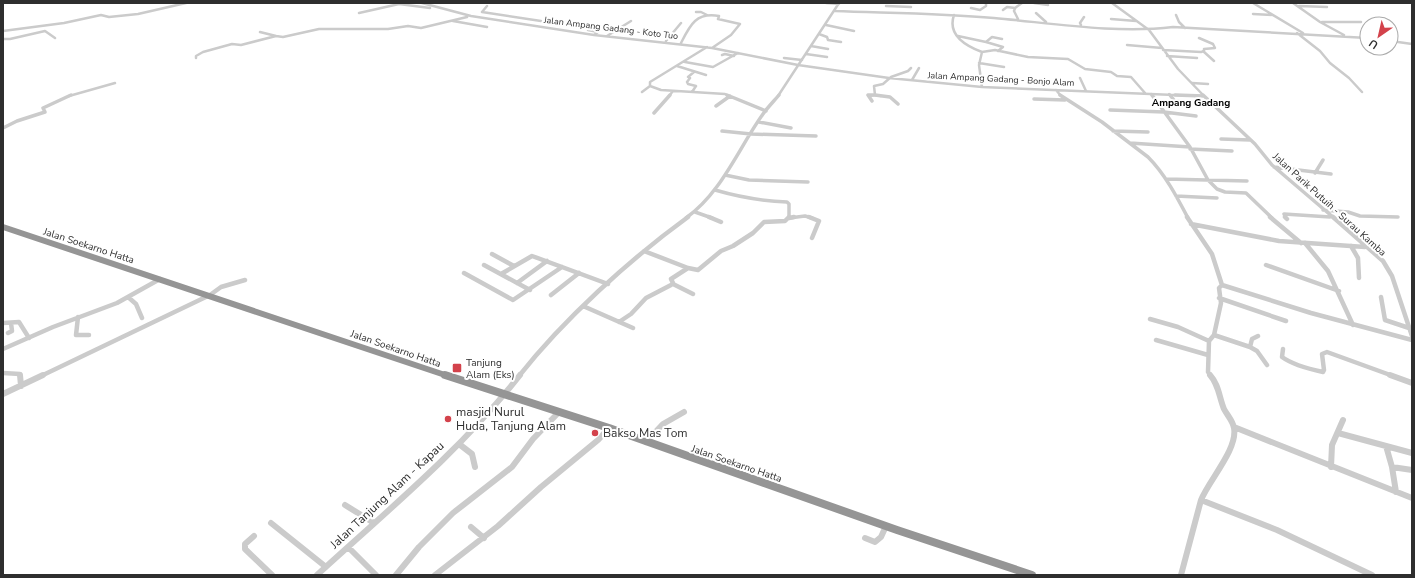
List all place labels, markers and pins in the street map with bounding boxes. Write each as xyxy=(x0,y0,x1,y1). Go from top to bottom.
place label: Tanjung Alam (Eks) xyxy=(466,356,515,382)
marker: Tanjung Alam (Eks) xyxy=(451,362,463,374)
place label: masjid Nurul Huda, Tanjung Alam xyxy=(456,404,566,434)
marker: masjid Nurul Huda, Tanjung Alam xyxy=(443,414,453,424)
place label: Bakso Mas Tom xyxy=(603,425,688,441)
marker: Bakso Mas Tom xyxy=(590,428,600,438)

